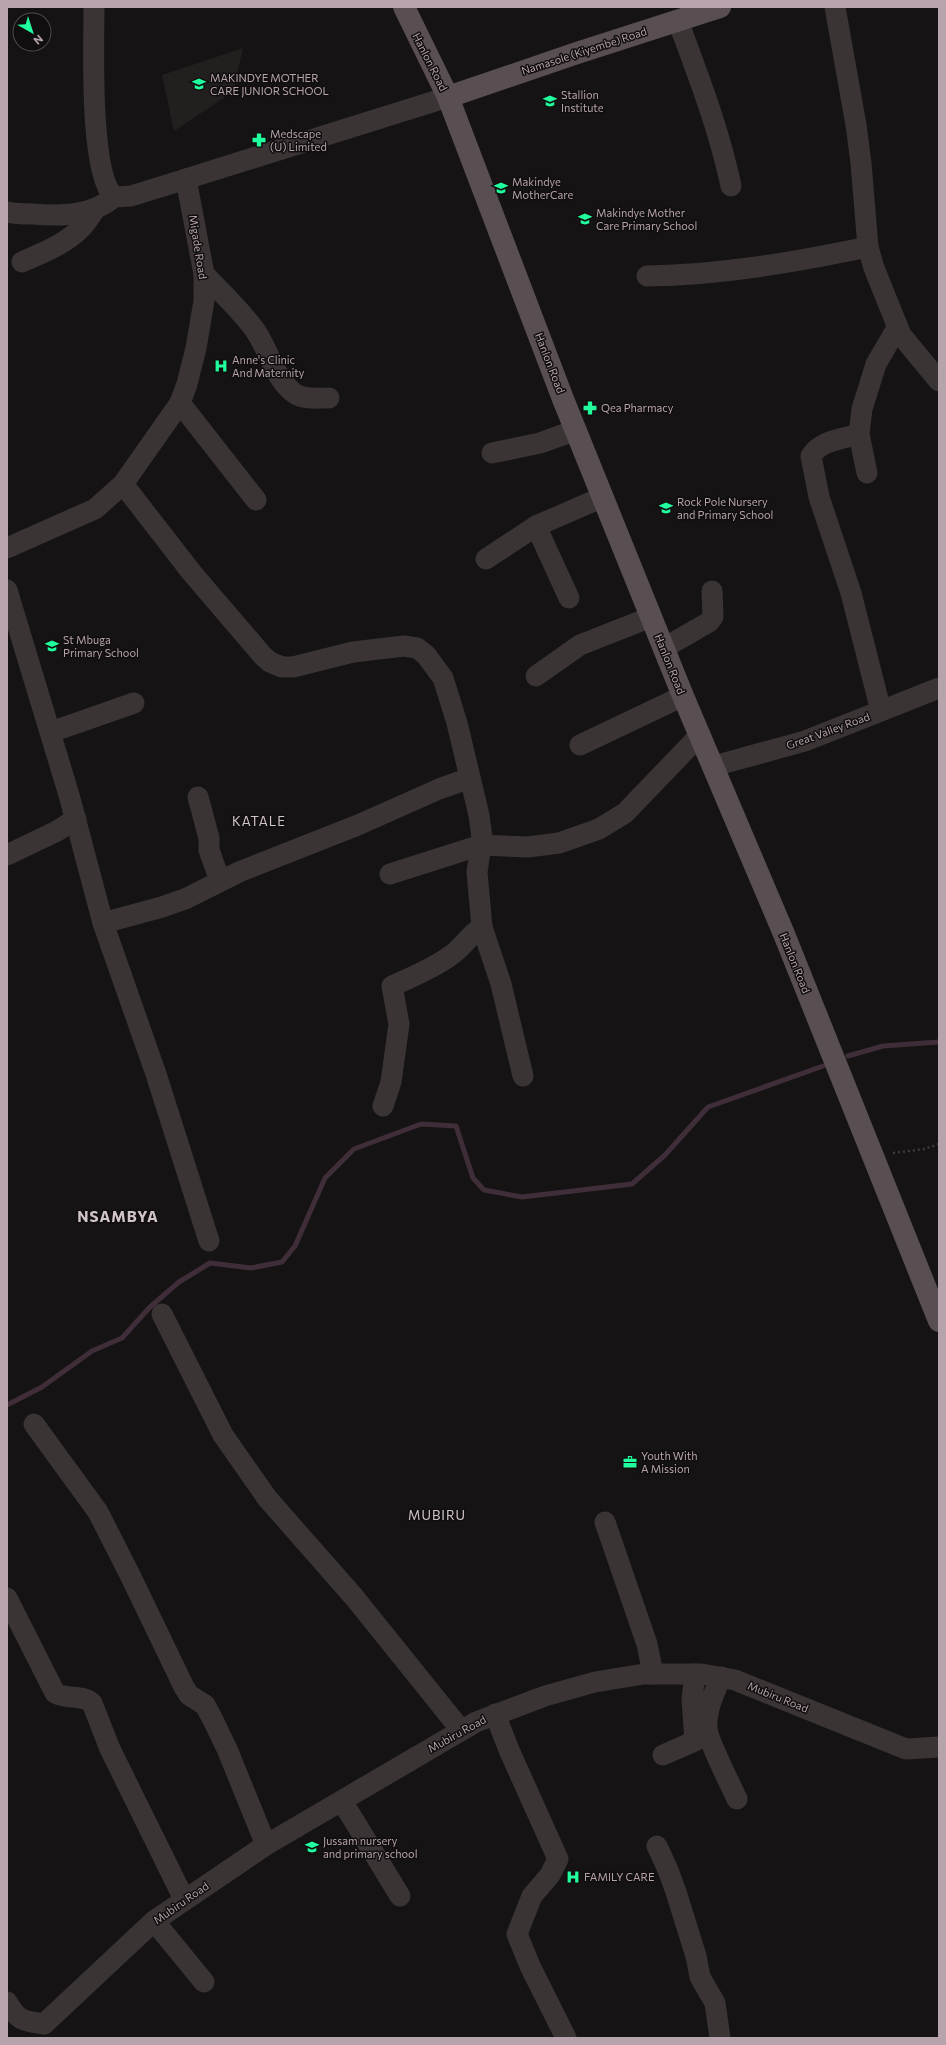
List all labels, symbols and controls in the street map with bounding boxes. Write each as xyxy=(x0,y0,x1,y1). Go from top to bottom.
north arrow xyxy=(12,12,52,52)
street label: Namasole (Kiyembe) Road xyxy=(520,24,648,77)
street label: Hanlon Road xyxy=(410,30,451,93)
text: N xyxy=(31,33,46,48)
place label: MAKINDYE MOTHER CARE JUNIOR SCHOOL xyxy=(210,71,329,98)
school or university icon: MAKINDYE MOTHER CARE JUNIOR SCHOOL xyxy=(191,76,207,92)
place label: Stallion Institute xyxy=(561,88,604,114)
school or university icon: Stallion Institute xyxy=(542,93,558,109)
place label: Medscape (U) Limited xyxy=(270,127,327,153)
pharmacy icon: Medscape (U) Limited xyxy=(251,132,267,148)
place label: Makindye MotherCare xyxy=(512,175,573,201)
school or university icon: Makindye MotherCare xyxy=(493,180,509,196)
place label: Makindye Mother Care Primary School xyxy=(596,206,697,232)
school or university icon: Makindye Mother Care Primary School xyxy=(577,211,593,227)
street label: Migade Road xyxy=(187,214,210,280)
street label: Hanlon Road xyxy=(533,331,568,395)
place label: Anne's Clinic And Maternity xyxy=(232,353,305,379)
hospital icon: Anne's Clinic And Maternity xyxy=(213,358,229,374)
pharmacy icon: Qea Pharmacy xyxy=(582,400,598,416)
place label: Qea Pharmacy xyxy=(601,401,674,414)
place label: Rock Pole Nursery and Primary School xyxy=(677,495,773,521)
school or university icon: Rock Pole Nursery and Primary School xyxy=(658,500,674,516)
street label: Hanlon Road xyxy=(652,632,688,696)
place label: St Mbuga Primary School xyxy=(63,633,139,659)
school or university icon: St Mbuga Primary School xyxy=(44,638,60,654)
street label: Great Valley Road xyxy=(784,709,871,752)
district label: KATALE xyxy=(232,813,286,829)
street label: Hanlon Road xyxy=(777,931,813,995)
district label: NSAMBYA xyxy=(77,1207,159,1225)
place label: Youth With A Mission xyxy=(641,1449,698,1475)
office icon: Youth With A Mission xyxy=(622,1454,638,1470)
district label: MUBIRU xyxy=(408,1507,466,1523)
street label: Mubiru Road xyxy=(746,1678,810,1715)
street label: Mubiru Road xyxy=(425,1712,488,1755)
place label: Jussam nursery and primary school xyxy=(323,1834,417,1860)
school or university icon: Jussam nursery and primary school xyxy=(304,1839,320,1855)
hospital icon: FAMILY CARE xyxy=(565,1869,581,1885)
place label: FAMILY CARE xyxy=(584,1870,654,1883)
street label: Mubiru Road xyxy=(151,1879,211,1926)

